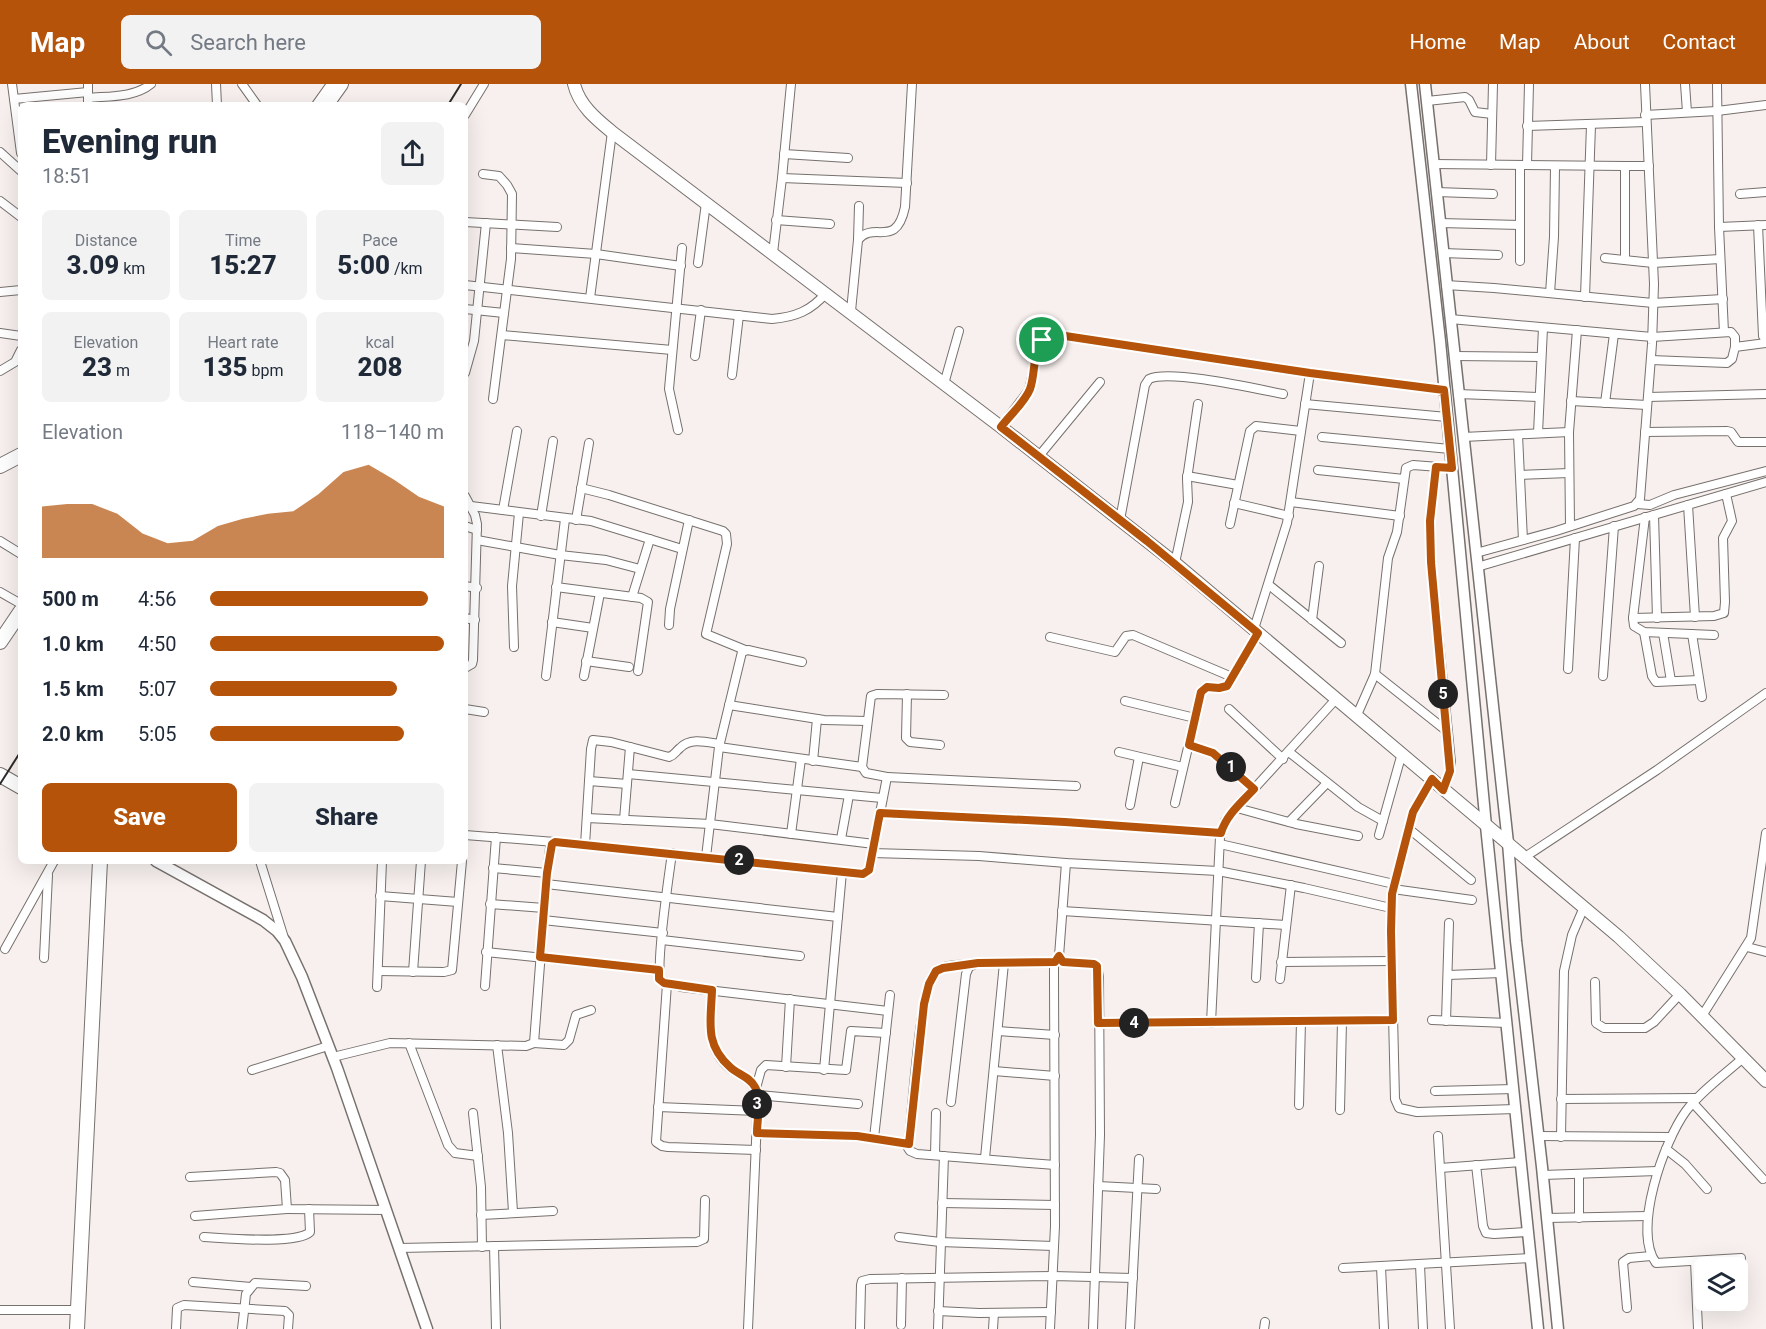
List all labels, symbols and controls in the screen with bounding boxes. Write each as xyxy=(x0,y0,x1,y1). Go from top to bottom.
search box xyxy=(121,15,541,69)
text: Map xyxy=(30,26,85,59)
icon: search xyxy=(142,26,175,59)
text: Search here xyxy=(190,30,306,55)
text: Home xyxy=(1410,30,1466,54)
text: Map xyxy=(1499,30,1541,54)
text: About xyxy=(1574,30,1630,54)
text: Contact xyxy=(1663,30,1736,54)
text: Evening run xyxy=(42,122,217,161)
button: share xyxy=(381,122,444,185)
text: 18:51 xyxy=(42,164,92,188)
text: Distance xyxy=(75,231,137,250)
text: Time xyxy=(225,231,261,250)
text: Pace xyxy=(362,231,398,250)
text: 3.09 xyxy=(67,250,119,280)
text: 15:27 xyxy=(209,250,277,280)
text: 5:00 xyxy=(337,250,390,280)
text: km xyxy=(119,259,145,278)
text: /km xyxy=(390,259,423,278)
pin xyxy=(1016,314,1067,365)
icon: arrive xyxy=(1025,323,1058,356)
text: Elevation xyxy=(74,333,138,352)
text: Heart rate xyxy=(207,333,279,352)
text: kcal xyxy=(366,333,394,352)
text: 23 xyxy=(82,352,112,382)
text: 135 xyxy=(203,352,248,382)
text: 208 xyxy=(358,352,402,382)
text: m xyxy=(112,361,130,380)
text: bpm xyxy=(248,361,283,380)
text: Elevation xyxy=(42,420,123,444)
text: 118–140 m xyxy=(341,420,444,444)
text: 500 m xyxy=(42,587,99,611)
text: 4:56 xyxy=(138,587,177,611)
text: 1.0 km xyxy=(42,632,104,656)
text: 4:50 xyxy=(138,632,177,656)
text: 1.5 km xyxy=(42,677,104,701)
text: 5:07 xyxy=(138,677,177,701)
pin: 5 xyxy=(1428,679,1458,709)
text: 5 xyxy=(1438,684,1448,703)
text: 2.0 km xyxy=(42,722,104,746)
text: 5:05 xyxy=(138,722,177,746)
pin: 1 xyxy=(1216,752,1246,782)
text: 1 xyxy=(1226,757,1236,776)
button: Save xyxy=(42,783,237,852)
button: Share xyxy=(249,783,444,852)
pin: 2 xyxy=(724,845,754,875)
text: 2 xyxy=(734,850,744,869)
pin: 4 xyxy=(1119,1008,1149,1038)
text: 4 xyxy=(1129,1013,1139,1032)
pin: 3 xyxy=(742,1089,772,1119)
text: 3 xyxy=(752,1094,762,1113)
map controls xyxy=(1694,1257,1748,1311)
button: layers xyxy=(1694,1257,1748,1311)

